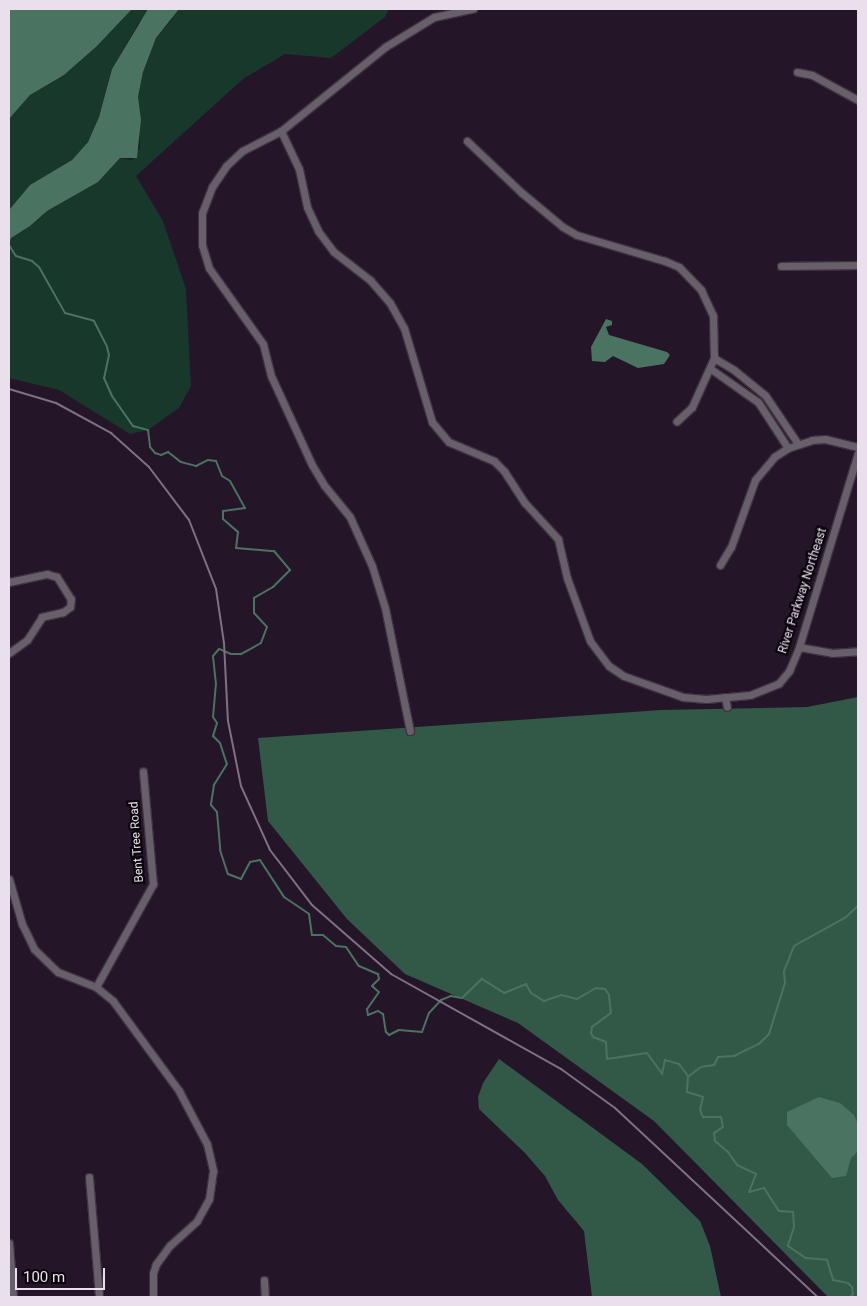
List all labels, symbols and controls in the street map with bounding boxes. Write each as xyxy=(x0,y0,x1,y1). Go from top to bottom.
street label: River Parkway Northeast xyxy=(776,526,830,656)
street label: Bent Tree Road xyxy=(127,801,147,883)
scale bar xyxy=(18,1258,108,1290)
text: 100 m xyxy=(23,1268,65,1286)

